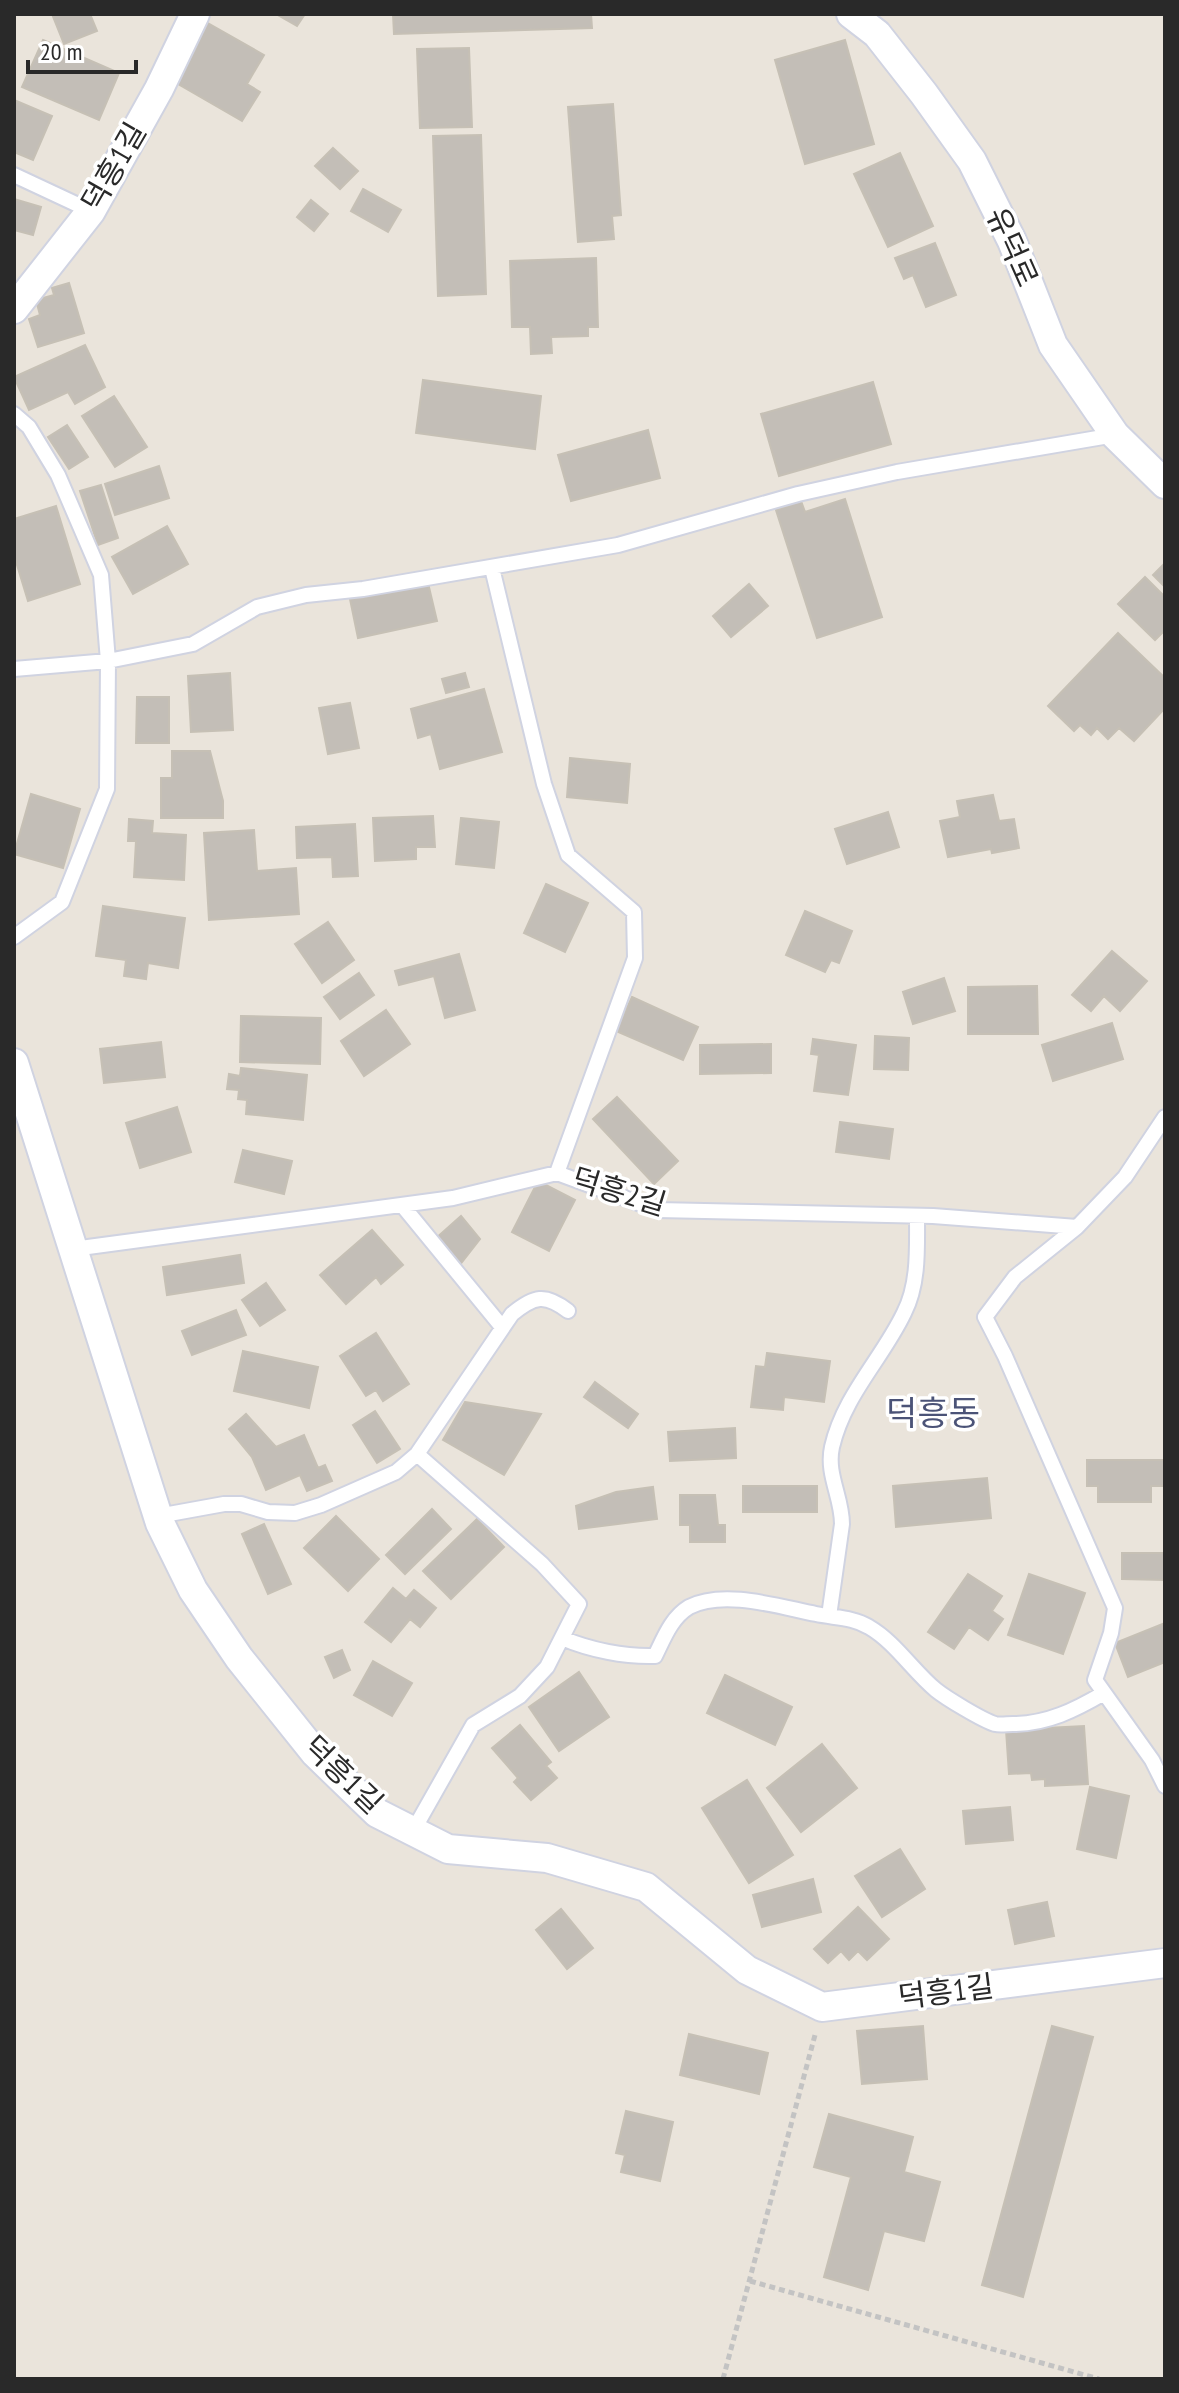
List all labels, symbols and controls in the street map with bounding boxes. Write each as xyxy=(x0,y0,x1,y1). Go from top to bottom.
scale bar xyxy=(28,24,136,74)
text: 20 m xyxy=(40,36,82,67)
street label: 덕흥1길 xyxy=(72,115,154,218)
street label: 유덕로 xyxy=(979,201,1048,292)
street label: 덕흥2길 xyxy=(568,1158,671,1223)
district label: 덕흥동 xyxy=(886,1390,980,1434)
street label: 덕흥1길 xyxy=(296,1726,392,1821)
street label: 덕흥1길 xyxy=(896,1965,996,2016)

